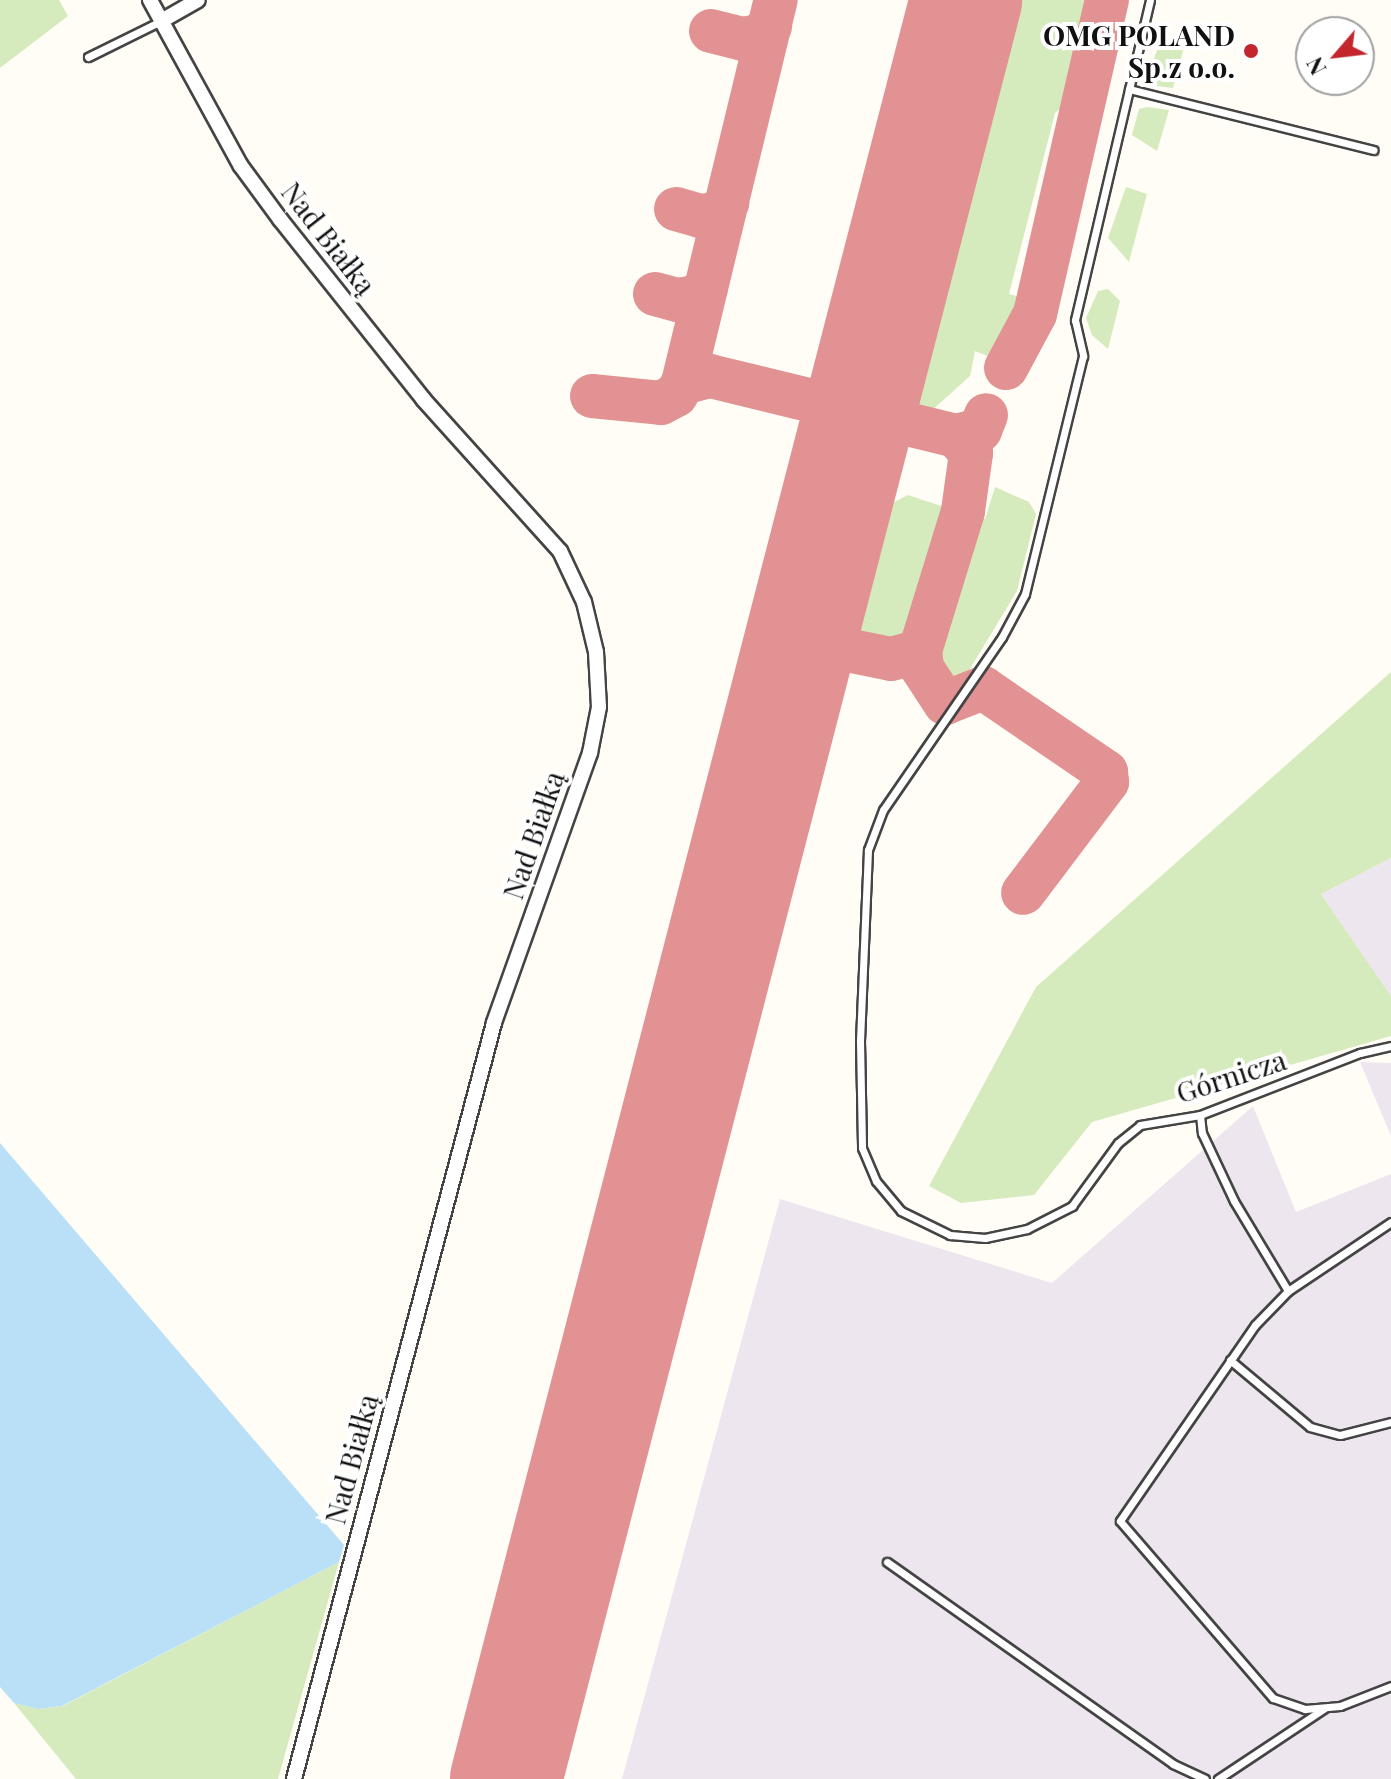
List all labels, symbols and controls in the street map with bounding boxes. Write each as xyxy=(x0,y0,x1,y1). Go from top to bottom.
north arrow xyxy=(1295,16,1375,96)
place label: OMG POLAND Sp.z o.o. xyxy=(1043,18,1235,84)
marker: OMG POLAND Sp.z o.o. xyxy=(1242,42,1260,60)
text: N xyxy=(1299,52,1333,80)
street label: Nad Białką xyxy=(275,175,383,301)
street label: Nad Białką xyxy=(495,767,571,903)
street label: Górnicza xyxy=(1172,1043,1290,1109)
street label: Nad Białką xyxy=(318,1390,384,1528)

